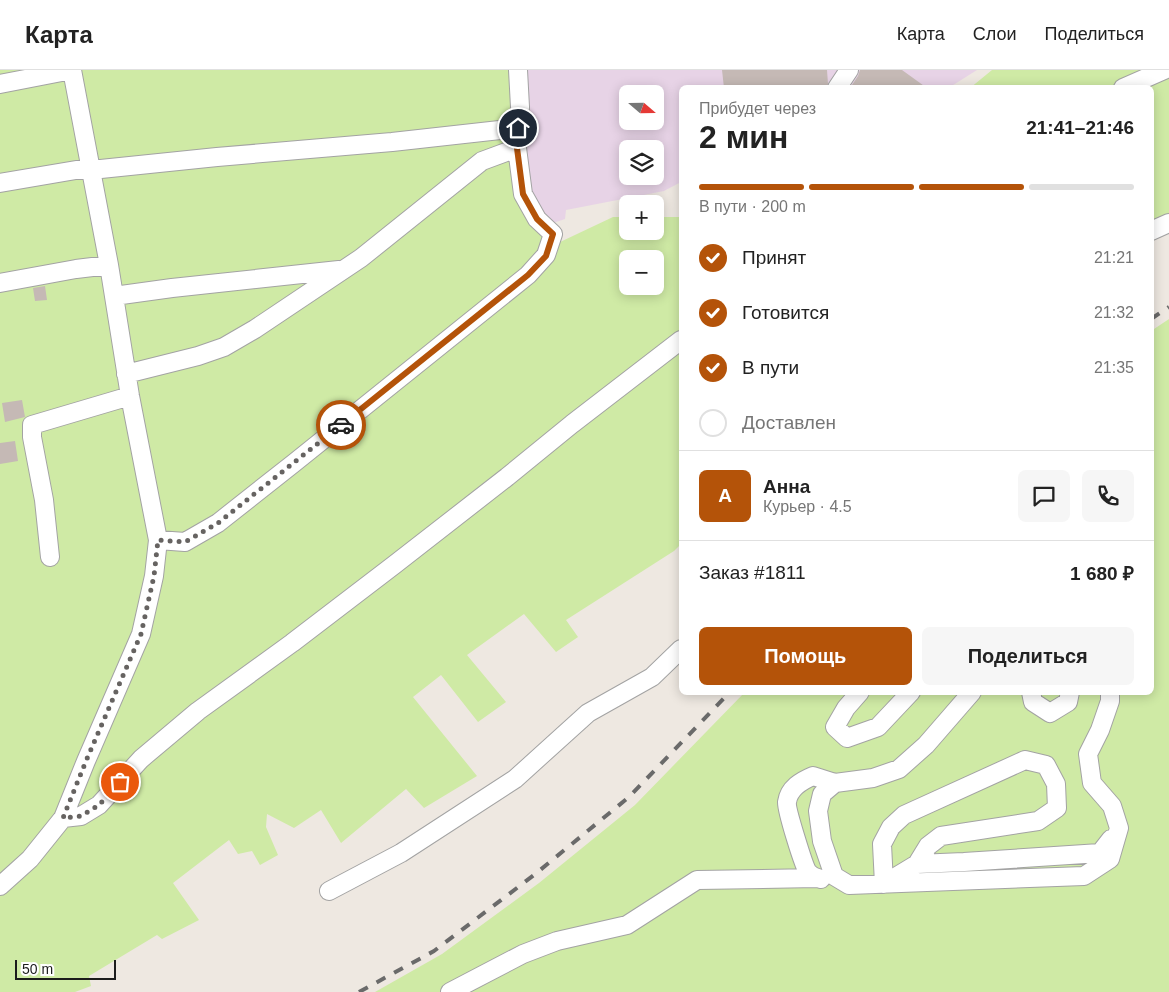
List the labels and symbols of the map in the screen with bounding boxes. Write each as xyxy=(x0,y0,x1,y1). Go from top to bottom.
north arrow xyxy=(619,85,664,130)
pin xyxy=(497,107,539,149)
courier xyxy=(316,400,366,450)
pin xyxy=(99,761,141,803)
scale bar xyxy=(15,957,116,980)

